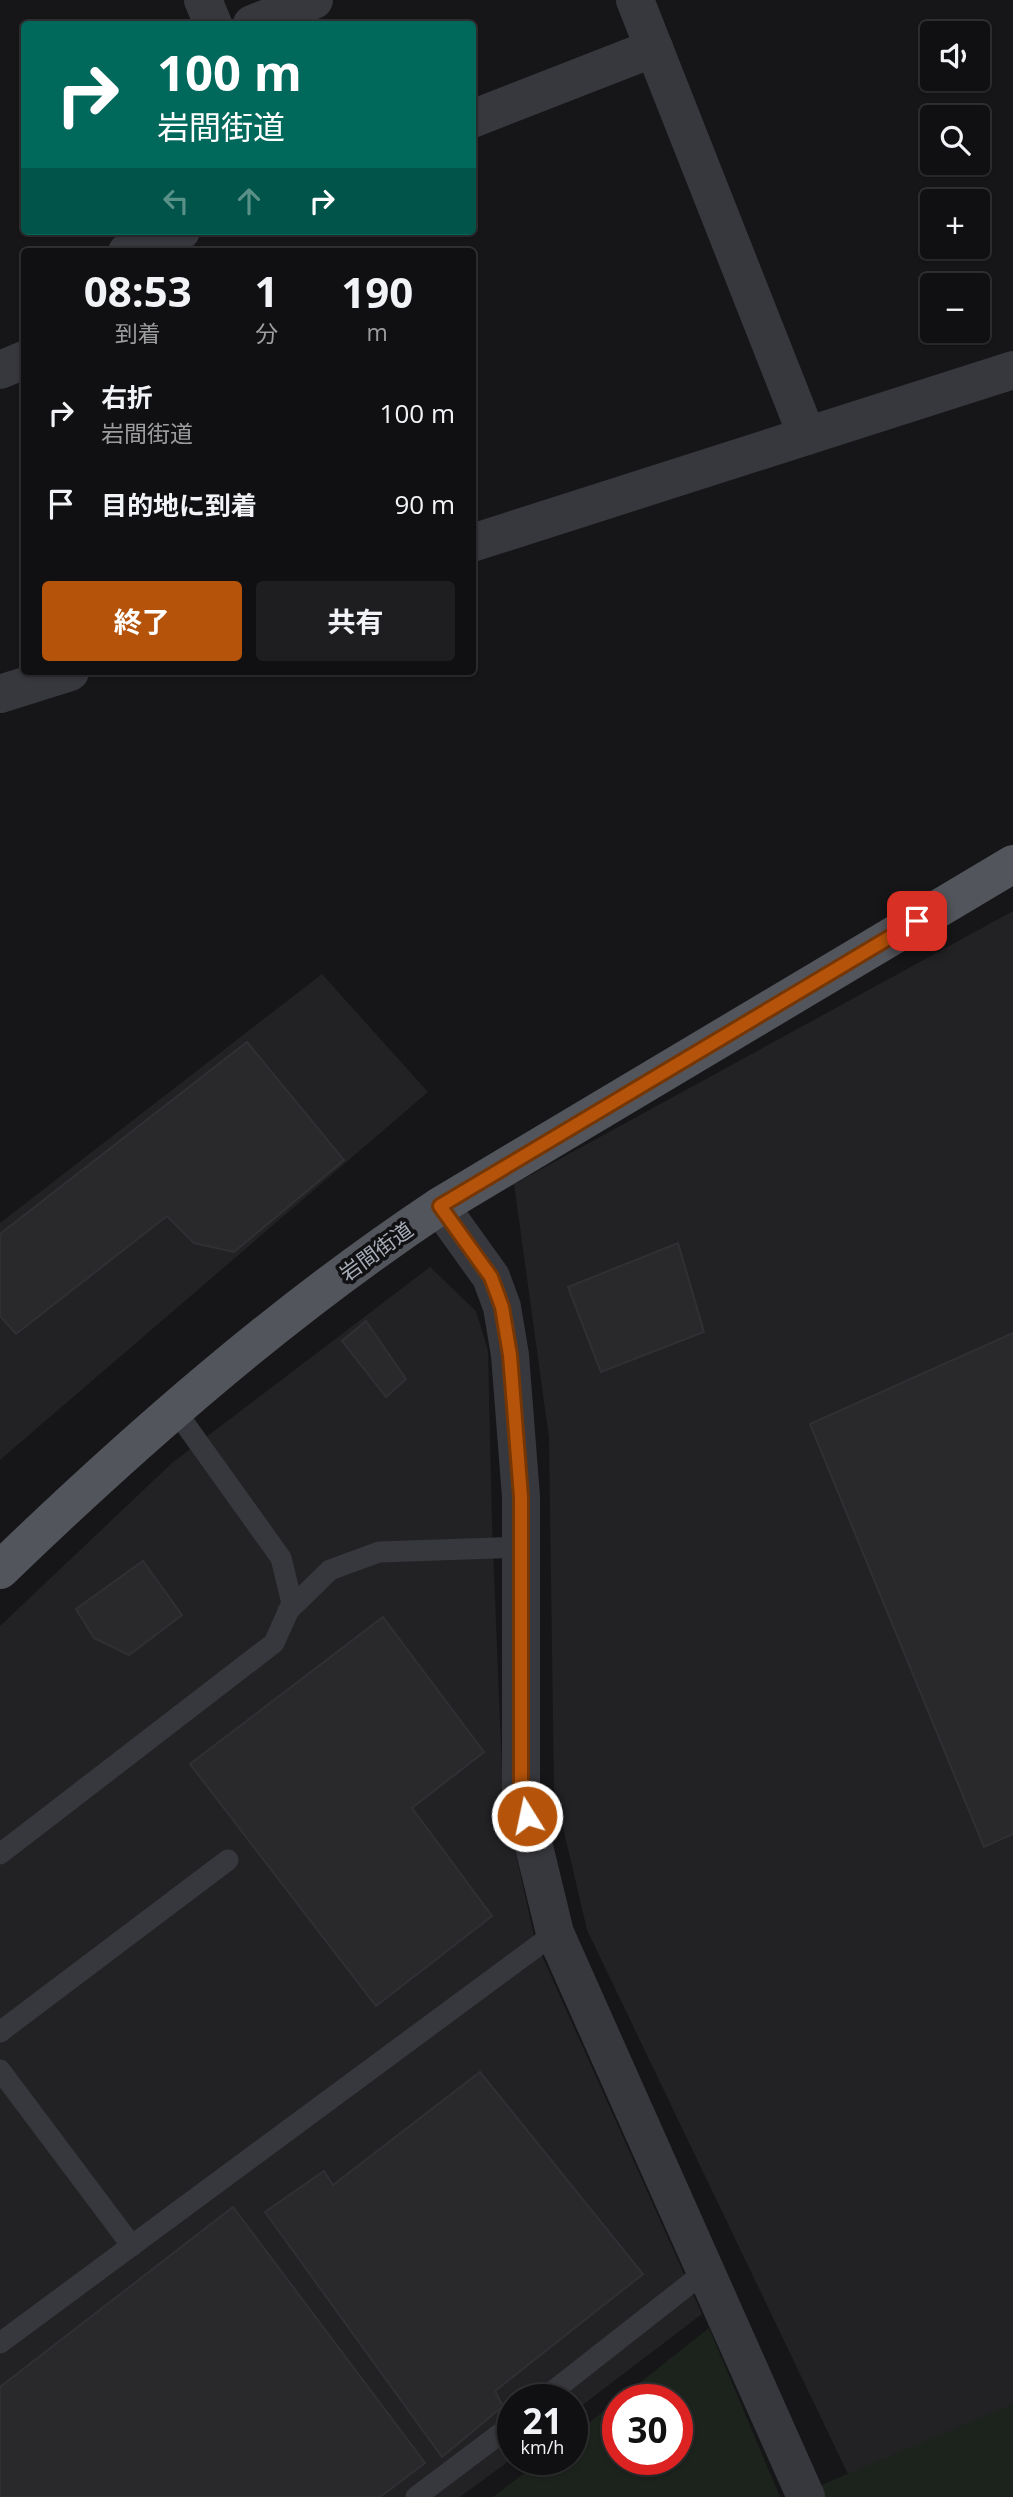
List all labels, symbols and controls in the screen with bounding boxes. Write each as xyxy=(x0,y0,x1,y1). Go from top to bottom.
map controls xyxy=(920,21,990,343)
button: sound xyxy=(920,21,990,91)
text: 100 m xyxy=(157,39,302,105)
icon: right xyxy=(42,49,133,140)
text: 岩間街道 xyxy=(157,105,285,148)
button: search xyxy=(920,105,990,175)
icon: left xyxy=(157,182,195,220)
icon: ahead xyxy=(230,182,268,220)
icon: right xyxy=(303,182,341,220)
button: + xyxy=(920,189,990,259)
text: 08:53 xyxy=(84,262,192,319)
text: 1 xyxy=(254,262,279,319)
text: 190 xyxy=(341,263,413,320)
button: − xyxy=(920,273,990,343)
text: m xyxy=(367,316,388,348)
text: 到着 xyxy=(115,317,161,349)
text: 分 xyxy=(255,317,278,349)
text: 右折 xyxy=(101,379,153,415)
icon: right xyxy=(42,394,80,432)
text: 100 m xyxy=(380,395,455,431)
text: 岩間街道 xyxy=(101,417,193,449)
icon: arrive xyxy=(42,485,80,523)
text: 90 m xyxy=(394,486,455,522)
text: 目的地に到着 xyxy=(101,487,257,523)
button: 終了 xyxy=(42,581,242,661)
button: 共有 xyxy=(256,581,455,661)
pin xyxy=(887,891,947,951)
icon: arrive xyxy=(898,902,936,940)
street label: 岩間街道 xyxy=(334,1215,418,1287)
position arrow xyxy=(490,1779,564,1853)
speed limit sign: 30 xyxy=(602,2384,693,2475)
text: 21 xyxy=(522,2397,563,2444)
text: km/h xyxy=(521,2435,564,2459)

